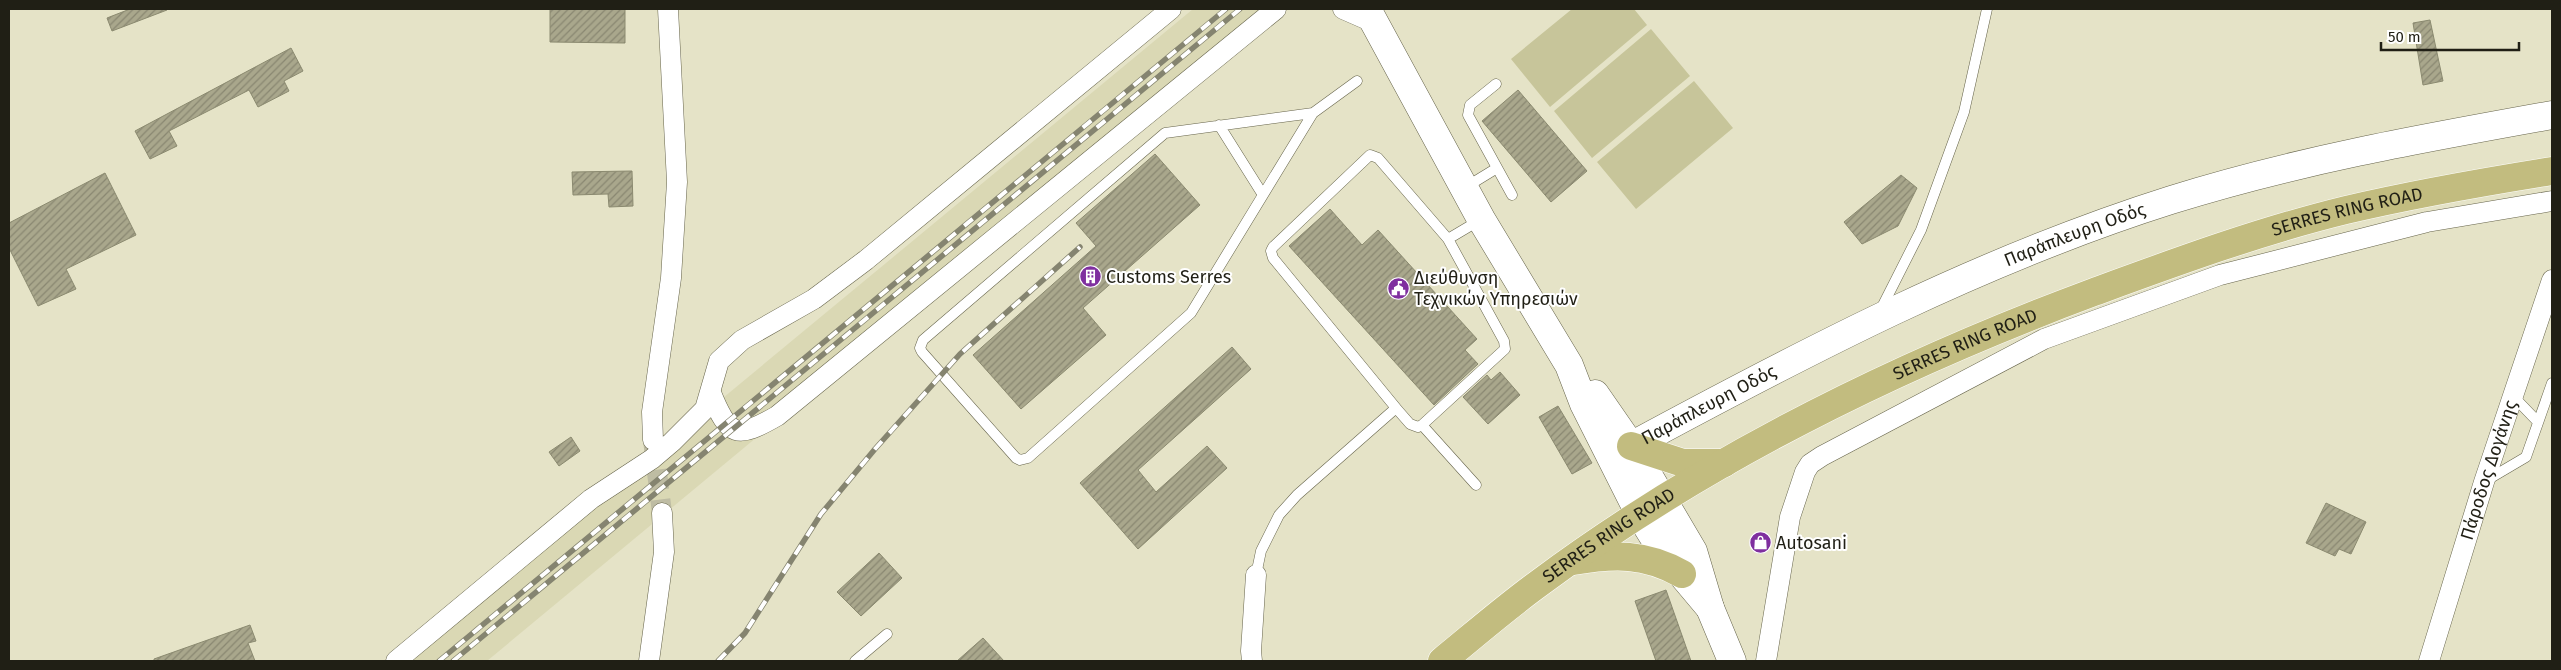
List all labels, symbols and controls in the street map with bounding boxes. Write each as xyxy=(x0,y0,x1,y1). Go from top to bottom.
scale bar xyxy=(2381,20,2518,52)
text: 50 m xyxy=(2388,28,2421,46)
street label: SERRES RING ROAD xyxy=(2269,183,2424,241)
street label: Παράπλευρη Οδός xyxy=(2001,198,2149,271)
building icon: Customs Serres xyxy=(1078,265,1102,289)
place label: Customs Serres xyxy=(1106,266,1231,288)
place label: Διεύθυνση Τεχνικών Υπηρεσιών xyxy=(1414,267,1578,310)
public building icon: Διεύθυνση Τεχνικών Υπηρεσιών xyxy=(1386,276,1410,300)
street label: SERRES RING ROAD xyxy=(1889,304,2040,385)
street label: Παράπλευρη Οδός xyxy=(1637,360,1780,449)
street label: Πάροδος Δογάνης xyxy=(2456,397,2522,543)
street label: SERRES RING ROAD xyxy=(1538,483,1679,588)
shop icon: Autosani xyxy=(1748,531,1772,555)
place label: Autosani xyxy=(1776,532,1847,554)

